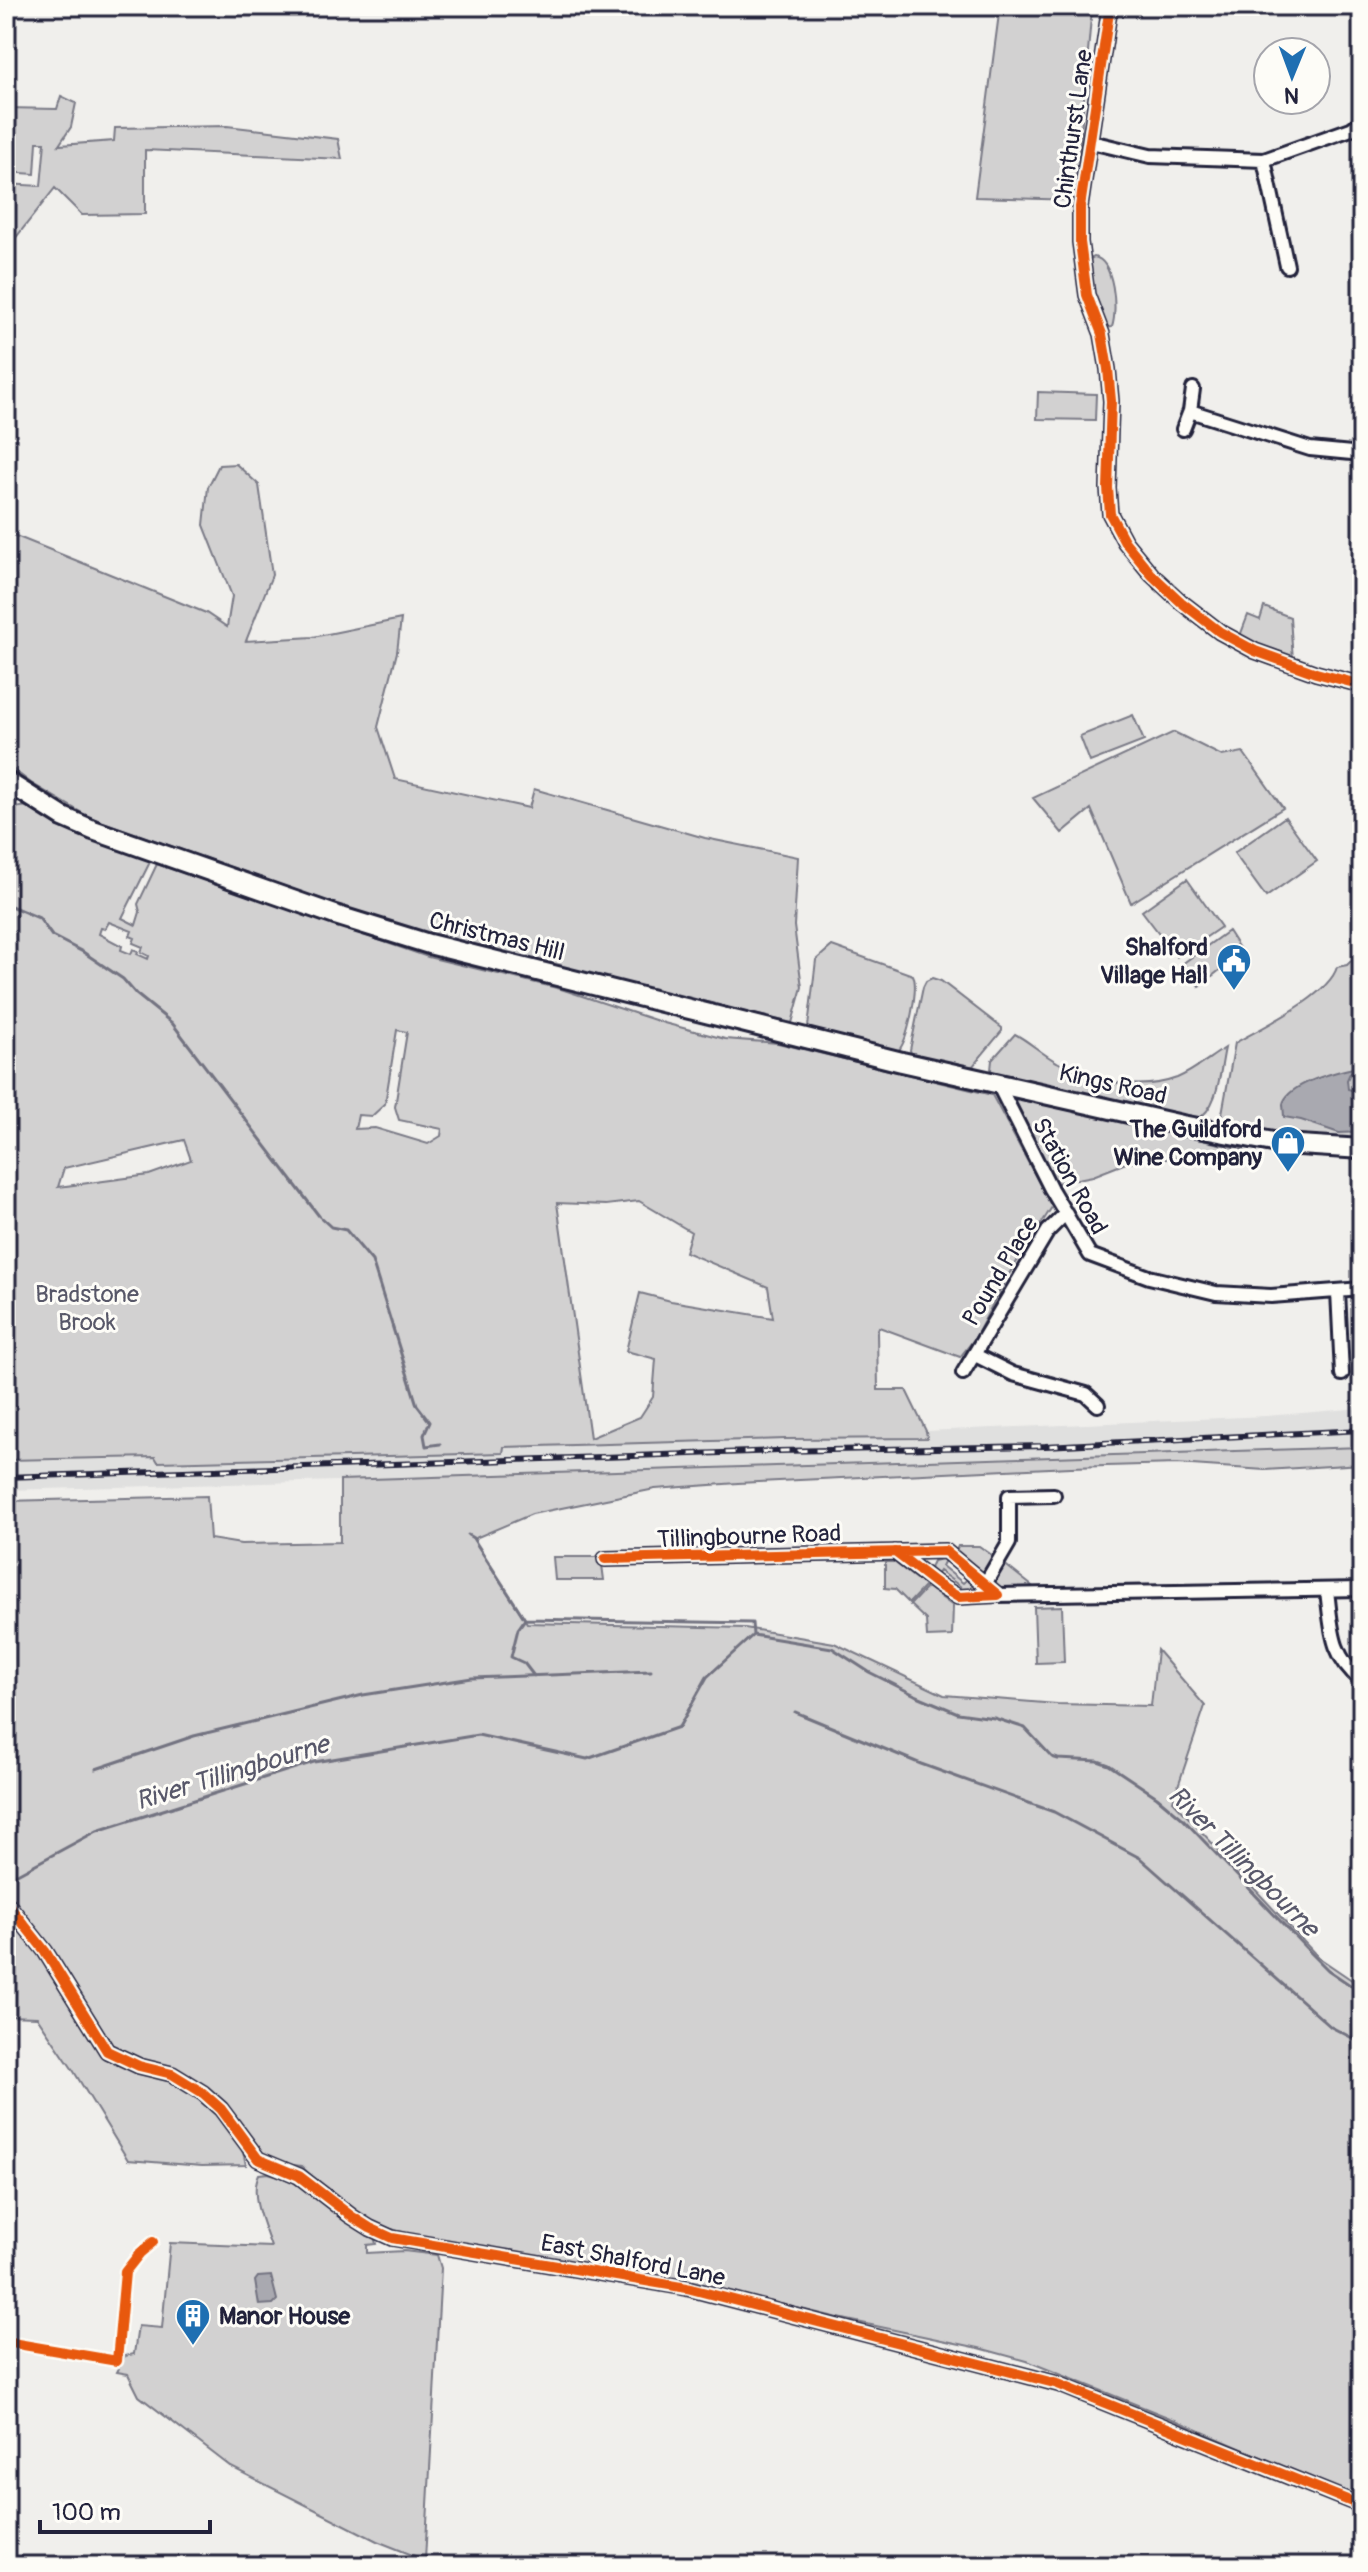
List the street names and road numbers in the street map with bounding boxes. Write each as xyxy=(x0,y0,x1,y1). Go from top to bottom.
street label: Chinthurst Lane xyxy=(1048,48,1099,210)
street label: Christmas Hill xyxy=(426,906,568,967)
street label: Kings Road xyxy=(1056,1058,1170,1111)
street label: Station Road xyxy=(1026,1113,1114,1240)
street label: Pound Place xyxy=(956,1211,1045,1331)
street label: Tillingbourne Road xyxy=(656,1519,842,1554)
street label: East Shalford Lane xyxy=(538,2228,728,2293)

